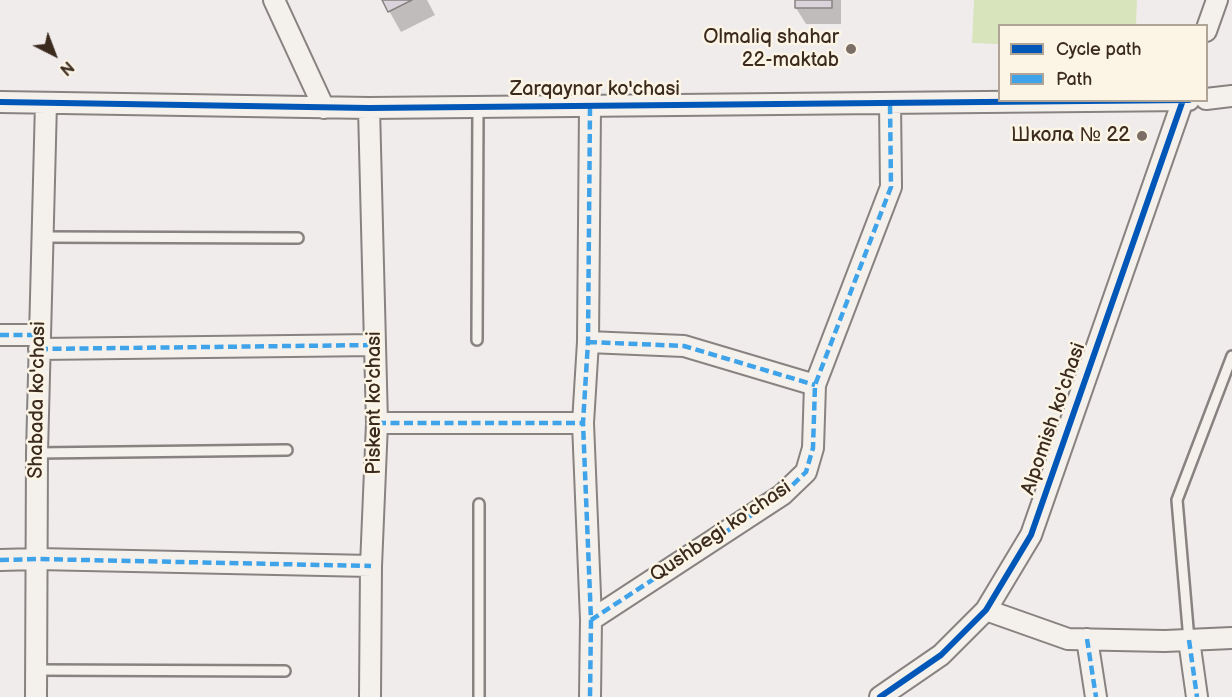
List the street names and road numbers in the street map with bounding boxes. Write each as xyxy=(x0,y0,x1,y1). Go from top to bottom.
street label: Zarqaynar ko'chasi xyxy=(510,78,680,102)
street label: Shabada ko'chasi xyxy=(25,321,51,479)
street label: Piskent ko'chasi xyxy=(363,331,387,475)
street label: Alpomish ko'chasi xyxy=(1017,340,1091,498)
street label: Qushbegi ko'chasi xyxy=(646,476,796,588)

